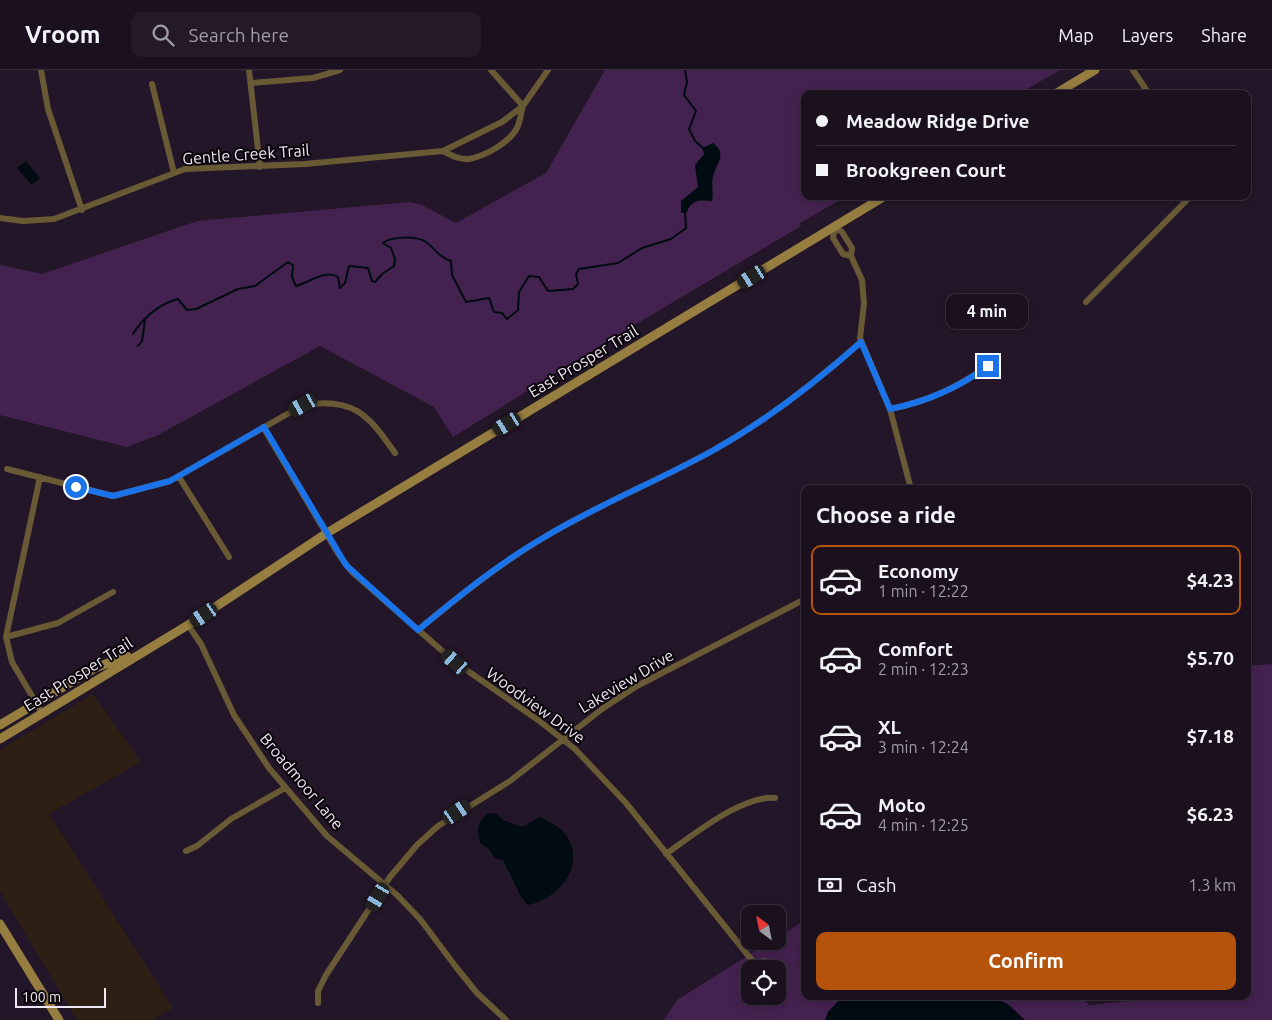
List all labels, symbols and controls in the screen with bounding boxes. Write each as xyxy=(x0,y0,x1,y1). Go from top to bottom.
search box xyxy=(131,12,481,57)
text: Vroom xyxy=(25,21,101,48)
icon: search xyxy=(149,21,177,49)
text: Search here xyxy=(189,24,289,46)
text: Map xyxy=(1058,25,1094,45)
text: Layers xyxy=(1122,25,1173,45)
text: Share xyxy=(1201,25,1247,45)
text: Meadow Ridge Drive xyxy=(846,110,1030,132)
street label: Gentle Creek Trail xyxy=(182,141,310,167)
text: Brookgreen Court xyxy=(846,159,1006,181)
car xyxy=(735,263,768,291)
callout: 4 min xyxy=(947,294,1029,328)
text: 4 min xyxy=(967,302,1007,320)
street label: East Prosper Trail xyxy=(525,321,641,401)
route end xyxy=(977,355,999,377)
car xyxy=(286,391,319,419)
car xyxy=(490,410,523,438)
route start xyxy=(65,476,87,498)
text: Choose a ride xyxy=(816,502,956,527)
icon: car xyxy=(818,558,863,603)
text: Economy xyxy=(878,560,959,582)
text: $4.23 xyxy=(1186,569,1234,591)
text: 1 min · 12:22 xyxy=(878,582,969,600)
car xyxy=(187,600,220,630)
street label: East Prosper Trail xyxy=(20,633,136,715)
icon: car xyxy=(818,636,863,681)
text: Comfort xyxy=(878,638,953,660)
car xyxy=(438,646,471,678)
street label: Lakeview Drive xyxy=(575,646,677,716)
text: $5.70 xyxy=(1186,647,1234,669)
text: 2 min · 12:23 xyxy=(878,660,969,678)
street label: Woodview Drive xyxy=(483,663,589,747)
icon: car xyxy=(818,714,863,759)
text: XL xyxy=(878,716,901,738)
text: $7.18 xyxy=(1186,725,1234,747)
street label: Broadmoor Lane xyxy=(257,729,347,833)
text: 3 min · 12:24 xyxy=(878,738,969,756)
icon: car xyxy=(818,792,863,837)
text: Moto xyxy=(878,794,926,816)
car xyxy=(440,797,473,827)
text: $6.23 xyxy=(1186,803,1234,825)
text: 4 min · 12:25 xyxy=(878,816,969,834)
icon: cash xyxy=(816,871,844,899)
text: Cash xyxy=(856,874,897,896)
text: 1.3 km xyxy=(1188,876,1236,894)
car xyxy=(363,880,392,914)
north arrow xyxy=(741,905,786,950)
map controls xyxy=(741,905,786,1005)
button: Confirm xyxy=(816,932,1236,990)
button: locate xyxy=(741,960,786,1005)
scale bar xyxy=(15,985,106,1008)
text: 100 m xyxy=(22,989,61,1005)

